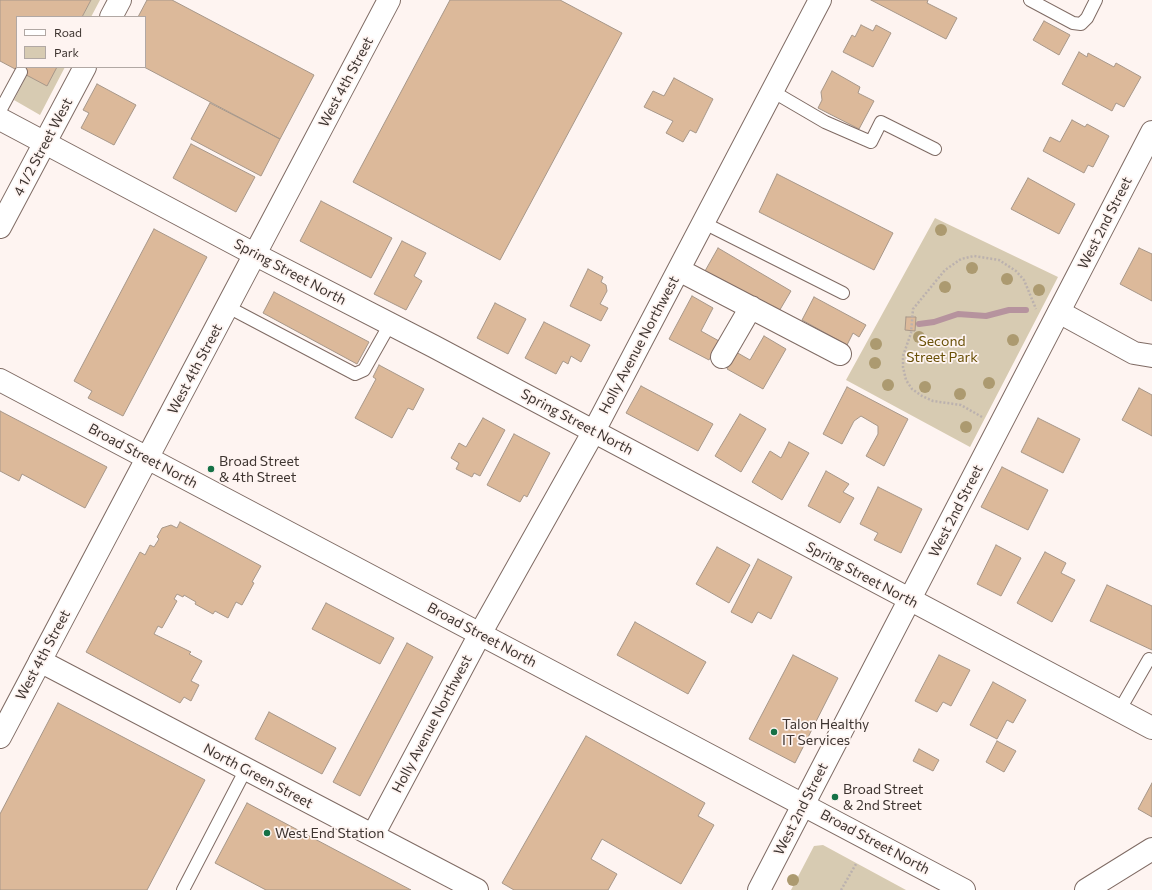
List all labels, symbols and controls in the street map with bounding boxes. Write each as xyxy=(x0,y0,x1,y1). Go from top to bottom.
legend xyxy=(16,16,146,68)
text: Road xyxy=(54,25,82,39)
street label: West 4th Street xyxy=(315,34,377,130)
text: Park xyxy=(54,45,79,59)
street label: 4 1/2 Street West xyxy=(10,95,76,199)
street label: West 2nd Street xyxy=(1074,174,1136,272)
street label: Spring Street North xyxy=(231,235,349,309)
street label: Holly Avenue Northwest xyxy=(595,273,683,417)
street label: West 4th Street xyxy=(164,321,226,417)
park label: Second Street Park xyxy=(906,333,978,366)
street label: Spring Street North xyxy=(518,385,636,459)
street label: Broad Street North xyxy=(85,420,201,492)
place label: Broad Street & 4th Street xyxy=(219,453,299,486)
street label: West 2nd Street xyxy=(925,462,987,560)
marker: Broad Street & 4th Street xyxy=(206,464,216,474)
street label: Spring Street North xyxy=(803,538,921,612)
street label: Broad Street North xyxy=(424,599,540,671)
street label: West 4th Street xyxy=(12,607,74,703)
street label: Holly Avenue Northwest xyxy=(388,652,476,796)
place label: Talon Healthy IT Services xyxy=(782,716,869,748)
marker: Talon Healthy IT Services xyxy=(769,727,779,737)
street label: North Green Street xyxy=(200,740,316,812)
street label: West 2nd Street xyxy=(770,760,832,858)
place label: Broad Street & 2nd Street xyxy=(843,781,923,814)
marker: Broad Street & 2nd Street xyxy=(830,792,840,802)
street label: Broad Street North xyxy=(817,806,933,878)
place label: West End Station xyxy=(275,825,384,841)
marker: West End Station xyxy=(262,828,272,838)

